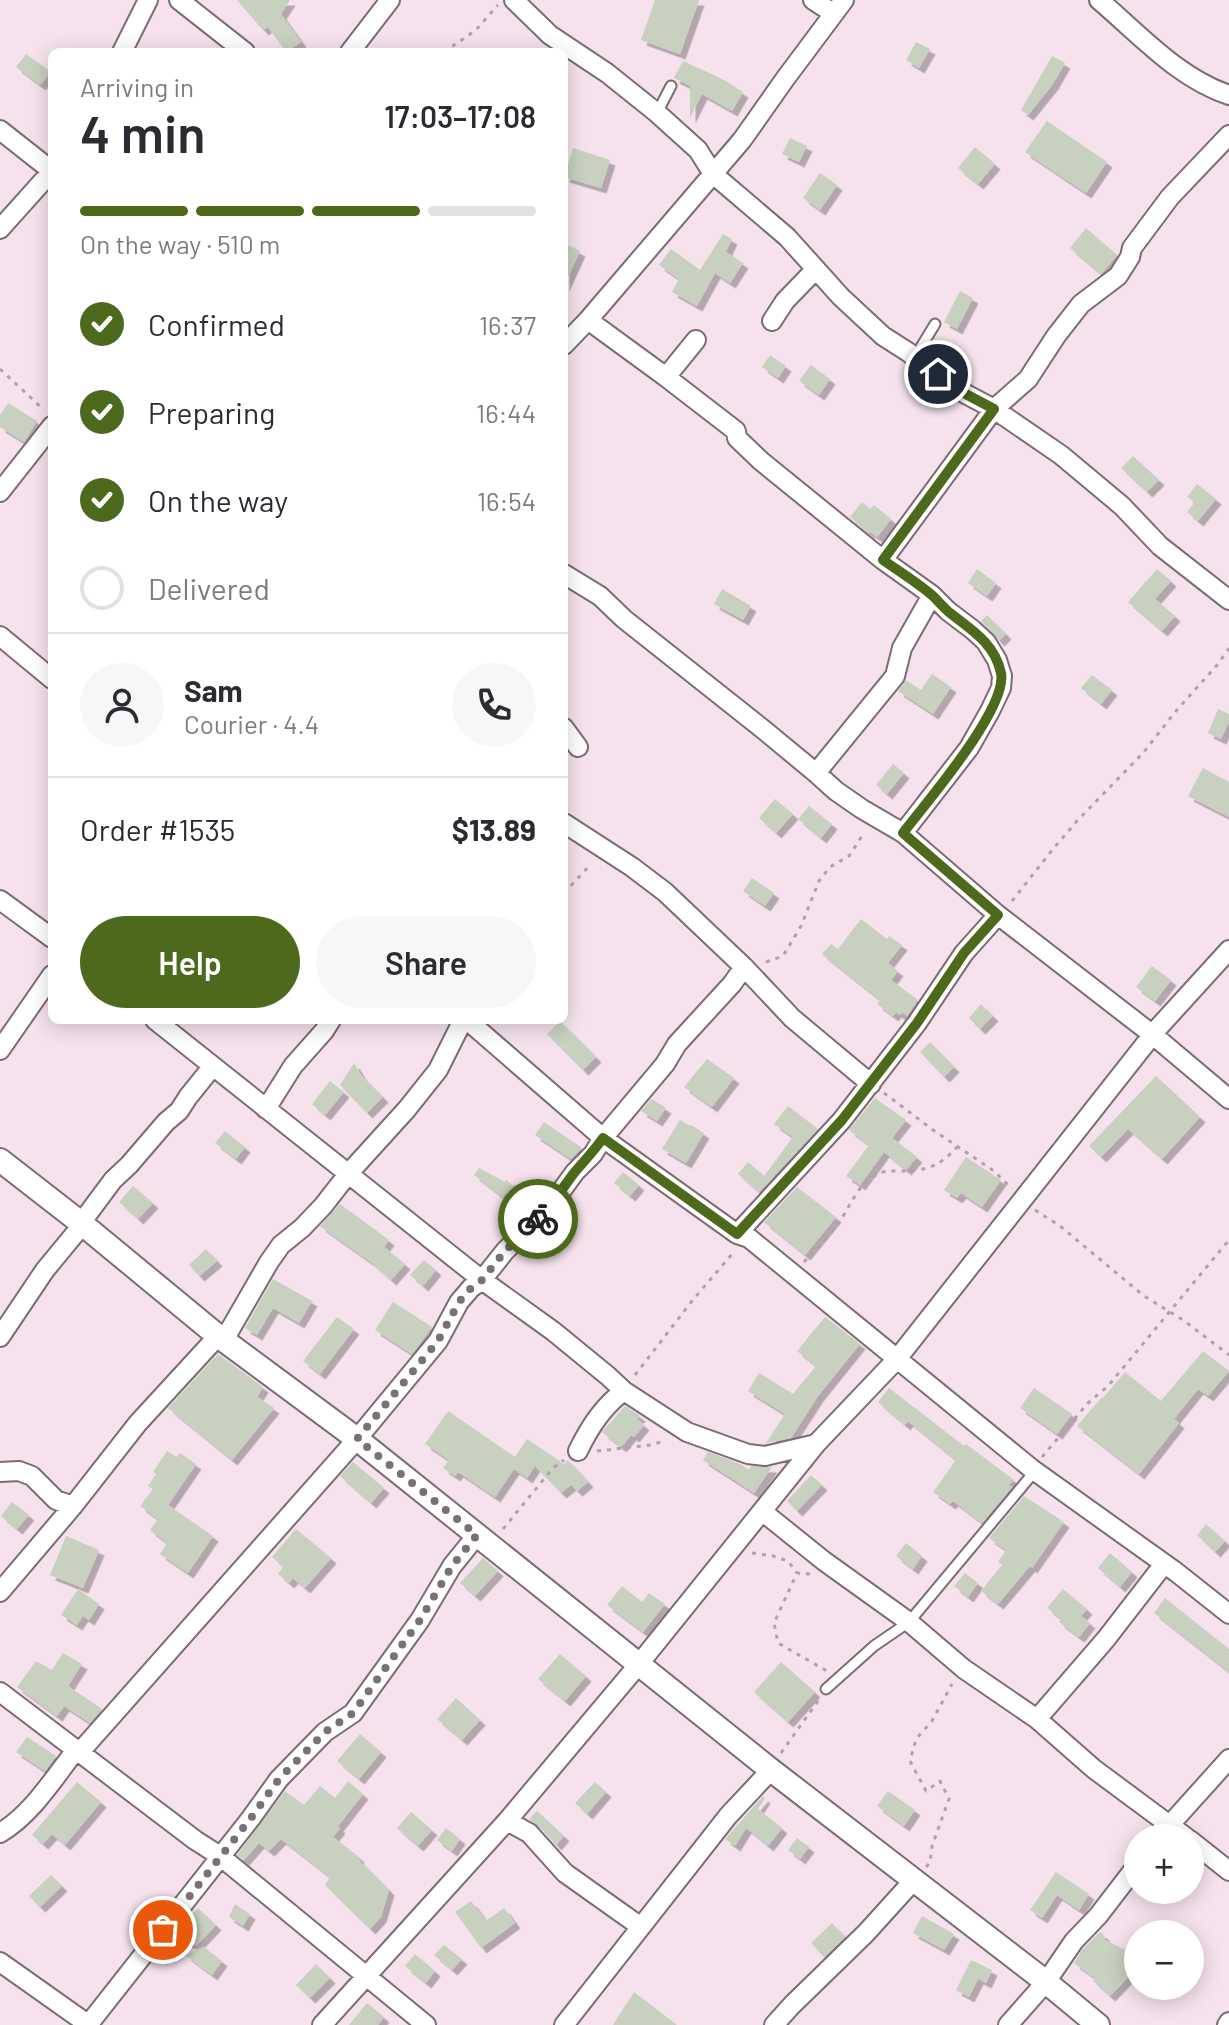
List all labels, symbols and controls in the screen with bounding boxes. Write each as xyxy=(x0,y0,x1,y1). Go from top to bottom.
text: Arriving in xyxy=(80,71,194,102)
text: 17:03–17:08 xyxy=(384,98,536,134)
text: 4 min xyxy=(80,101,205,163)
text: On the way · 510 m xyxy=(80,228,280,259)
icon: check xyxy=(80,302,124,346)
text: Confirmed xyxy=(148,306,285,342)
text: 16:37 xyxy=(479,309,536,340)
pin xyxy=(904,340,972,408)
icon: home xyxy=(916,352,960,396)
icon: check xyxy=(80,390,124,434)
text: Preparing xyxy=(148,394,275,430)
text: 16:44 xyxy=(476,397,536,428)
icon: check xyxy=(80,478,124,522)
text: On the way xyxy=(148,482,288,518)
text: 16:54 xyxy=(477,485,536,516)
text: Delivered xyxy=(148,570,270,606)
button: person xyxy=(80,663,164,747)
button: phone xyxy=(452,663,536,747)
text: Sam xyxy=(184,672,243,708)
text: Courier · 4.4 xyxy=(184,708,319,739)
text: Order #1535 xyxy=(80,811,235,847)
text: $13.89 xyxy=(452,811,536,847)
button: Help xyxy=(80,916,300,1008)
button: Share xyxy=(316,916,536,1008)
courier xyxy=(498,1179,578,1259)
icon: bike xyxy=(516,1197,560,1241)
map controls xyxy=(1124,1824,1204,2000)
button: + xyxy=(1124,1824,1204,1904)
pin xyxy=(129,1896,197,1964)
icon: bag xyxy=(141,1908,185,1952)
button: − xyxy=(1124,1920,1204,2000)

